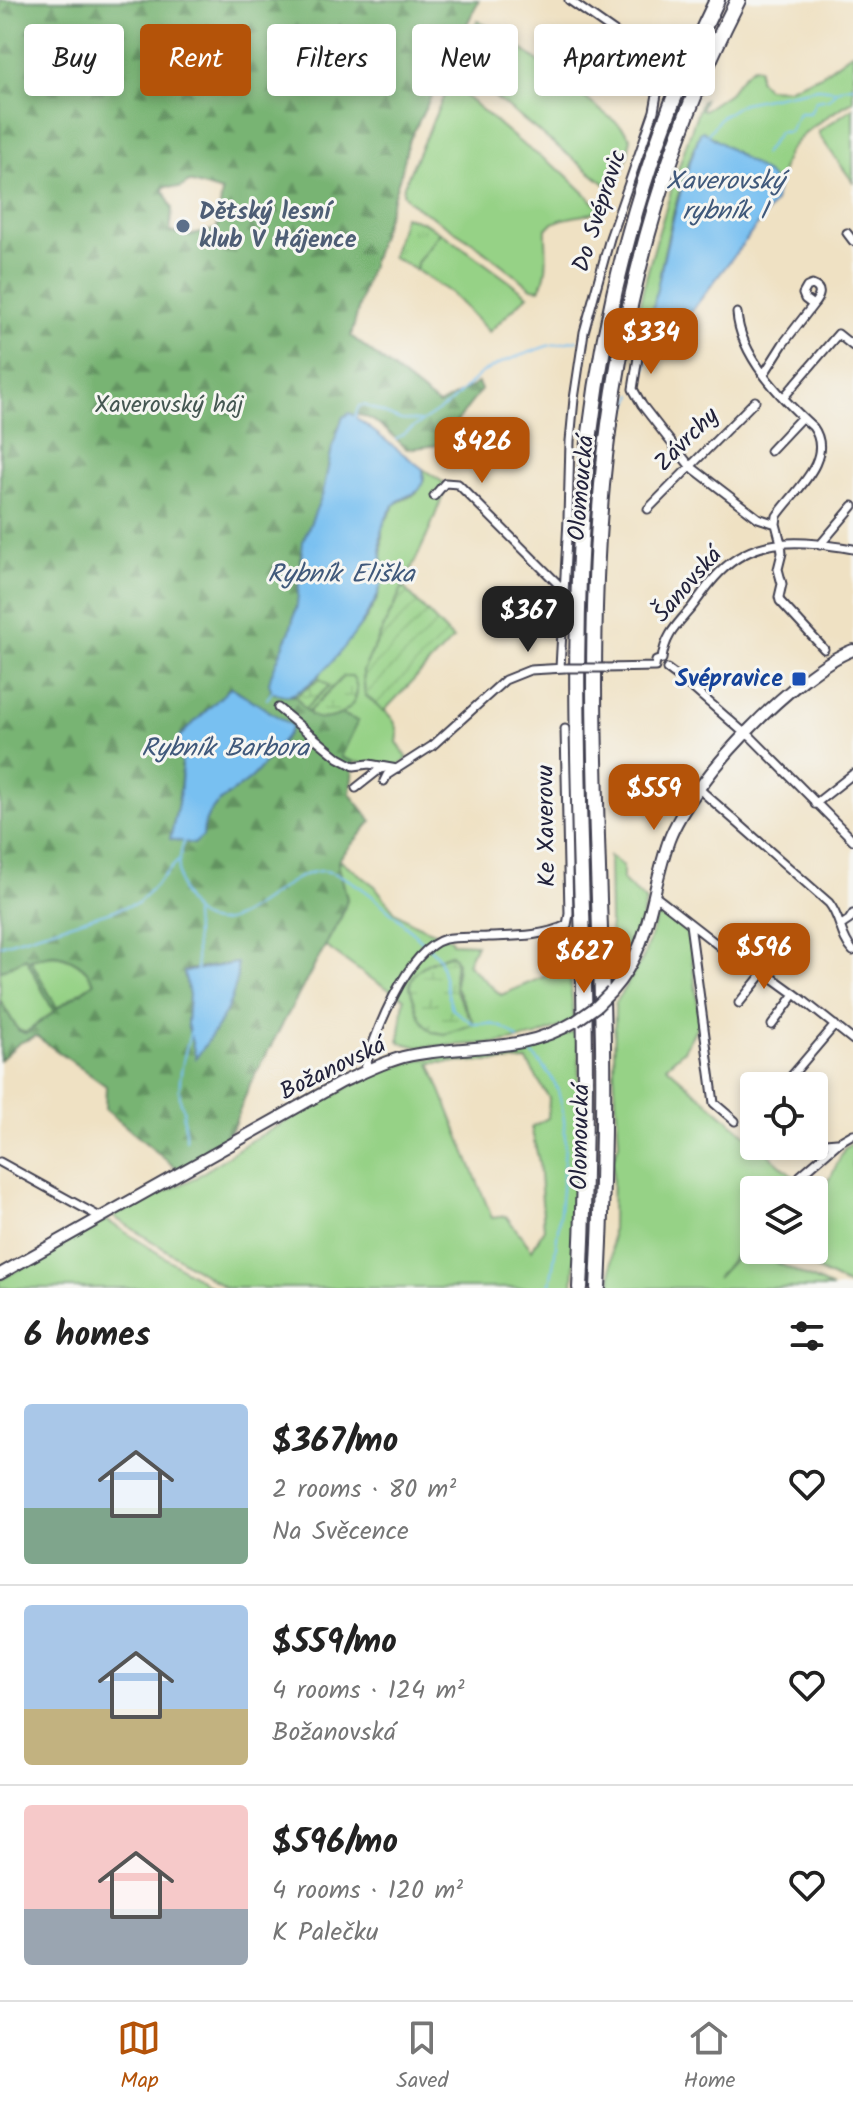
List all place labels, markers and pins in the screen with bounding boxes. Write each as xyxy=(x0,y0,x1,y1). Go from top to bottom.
place label: Dětský lesní klub V Hájence xyxy=(199,193,357,260)
marker: Dětský lesní klub V Hájence xyxy=(174,217,192,235)
pin: $334 xyxy=(604,308,698,376)
pin: $426 xyxy=(435,417,529,485)
pin: $367 xyxy=(481,586,575,654)
place label: Svépravice xyxy=(675,660,783,699)
marker: Svépravice xyxy=(790,670,808,688)
pin: $559 xyxy=(607,764,701,832)
pin: $596 xyxy=(717,923,811,991)
pin: $627 xyxy=(537,927,631,995)

